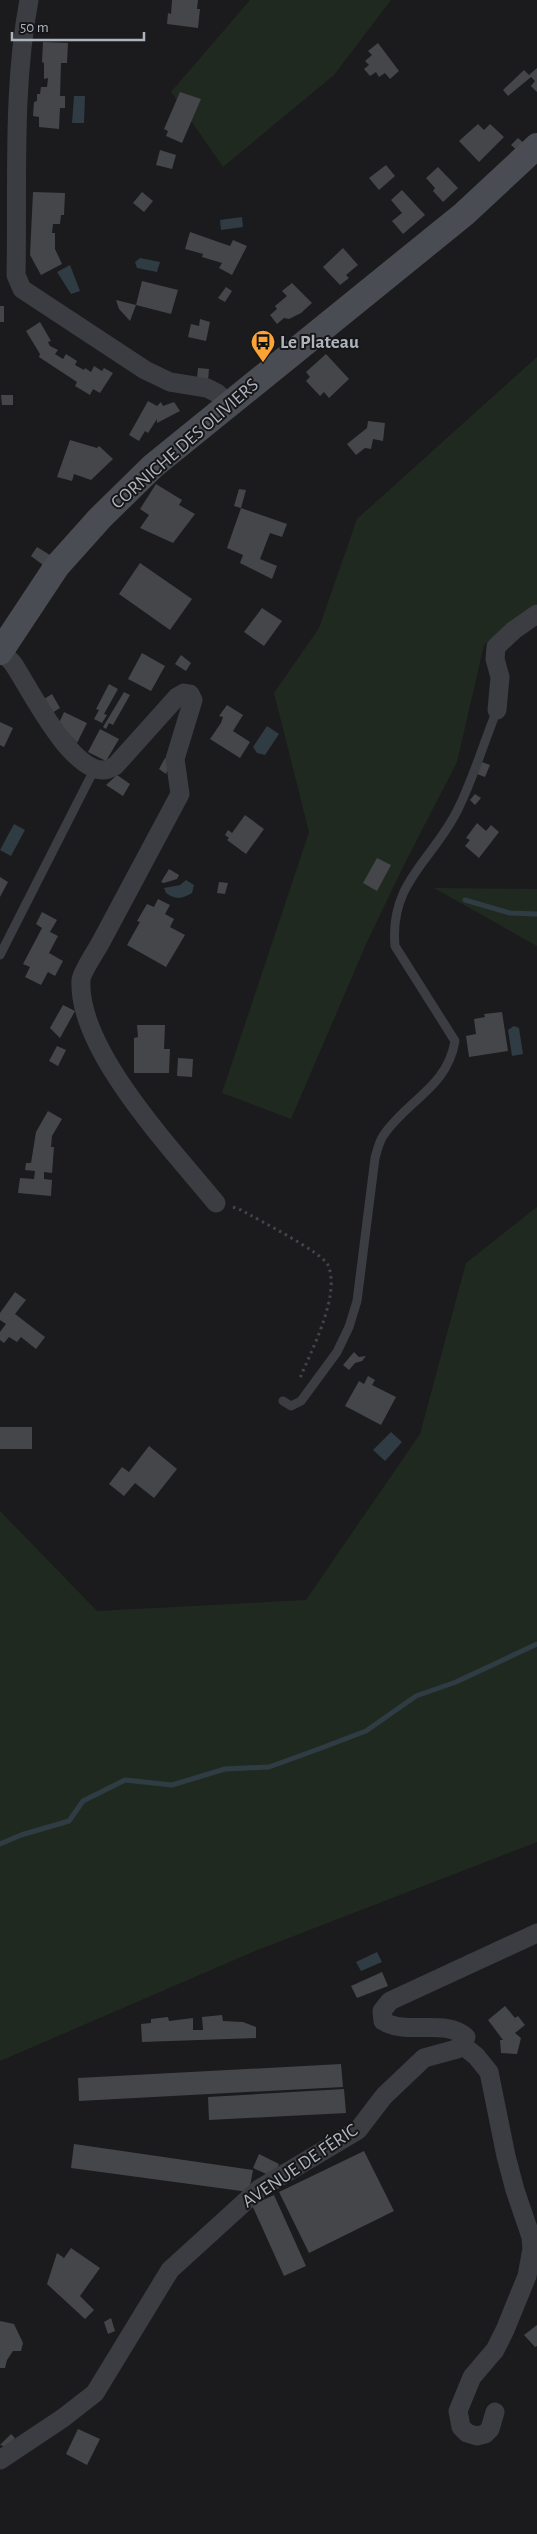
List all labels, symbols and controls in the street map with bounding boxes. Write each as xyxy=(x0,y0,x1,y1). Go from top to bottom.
scale bar xyxy=(12,10,145,42)
text: 50 m xyxy=(20,20,49,35)
bus stop icon: Le Plateau xyxy=(250,329,276,363)
place label: Le Plateau xyxy=(280,333,359,352)
street label: CORNICHE DES OLIVIERS xyxy=(108,375,262,513)
street label: AVENUE DE FÉRIC xyxy=(238,2119,361,2212)

